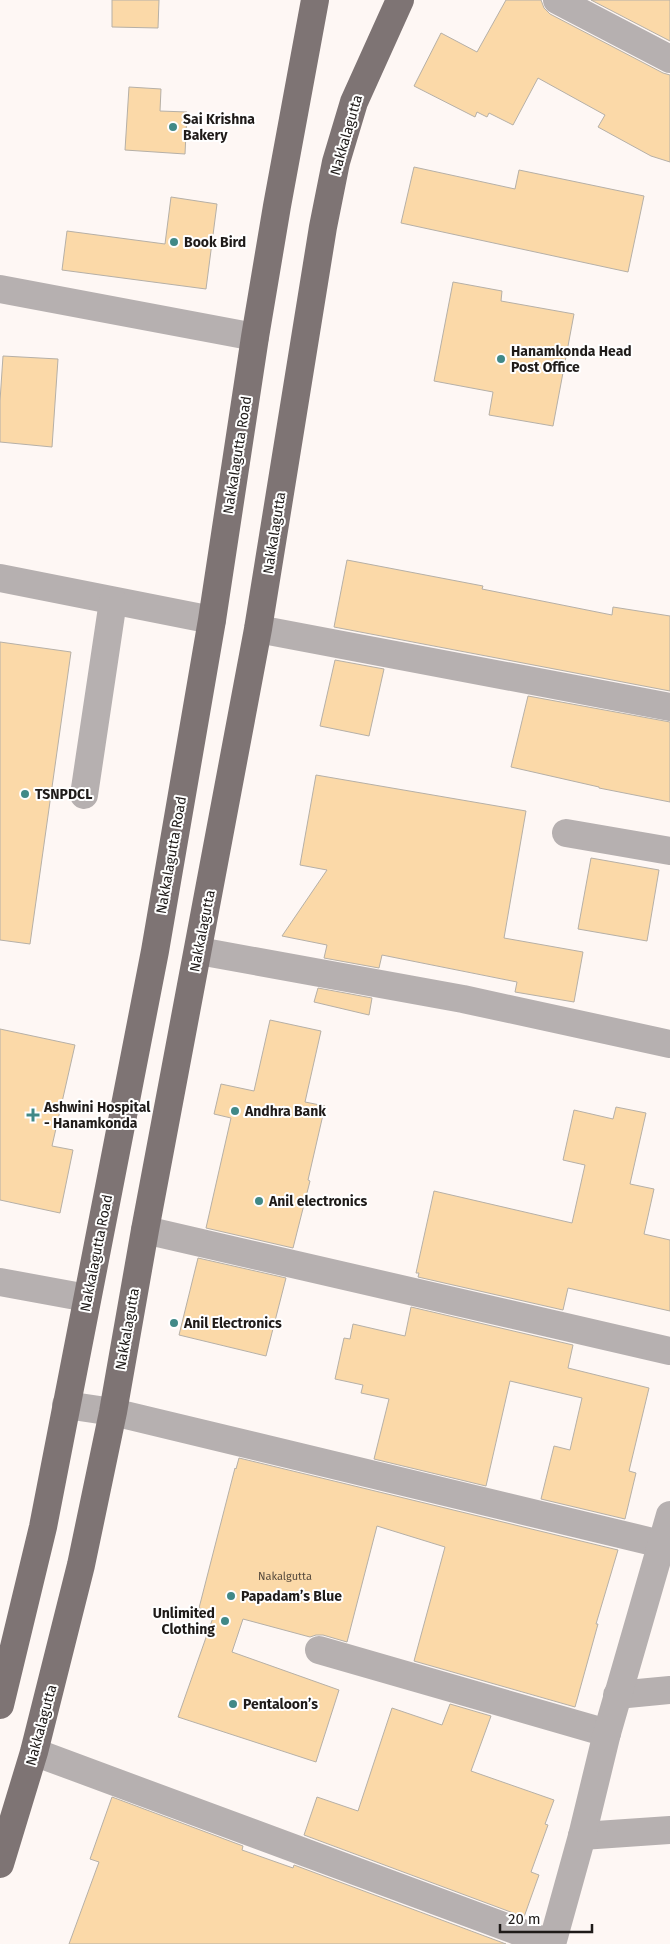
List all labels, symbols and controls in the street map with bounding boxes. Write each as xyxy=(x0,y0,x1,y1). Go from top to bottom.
street label: Nakkalagutta xyxy=(327,93,366,177)
place label: Sai Krishna Bakery xyxy=(183,111,255,144)
marker: Sai Krishna Bakery xyxy=(167,121,179,133)
place label: Book Bird xyxy=(184,234,246,251)
marker: Book Bird xyxy=(168,236,180,248)
place label: Hanamkonda Head Post Office xyxy=(511,343,632,376)
marker: Hanamkonda Head Post Office xyxy=(495,353,507,365)
street label: Nakkalagutta Road xyxy=(220,395,255,515)
street label: Nakkalagutta xyxy=(260,491,289,575)
place label: TSNPDCL xyxy=(35,786,92,803)
marker: TSNPDCL xyxy=(19,788,31,800)
street label: Nakkalagutta Road xyxy=(153,795,190,915)
street label: Nakkalagutta xyxy=(186,889,219,974)
place label: Ashwini Hospital - Hanamkonda xyxy=(43,1099,151,1132)
place label: Andhra Bank xyxy=(244,1103,326,1120)
marker: Andhra Bank xyxy=(229,1105,241,1117)
marker: Ashwini Hospital - Hanamkonda xyxy=(26,1108,40,1122)
street label: Nakkalagutta Road xyxy=(77,1193,116,1313)
place label: Anil electronics xyxy=(268,1193,368,1210)
marker: Anil electronics xyxy=(253,1195,265,1207)
street label: Nakkalagutta xyxy=(112,1287,143,1372)
place label: Anil Electronics xyxy=(183,1315,282,1332)
marker: Anil Electronics xyxy=(168,1317,180,1329)
house number: Nakalgutta xyxy=(258,1570,312,1583)
place label: Papadam’s Blue xyxy=(241,1588,342,1605)
marker: Papadam’s Blue xyxy=(225,1590,237,1602)
place label: Unlimited Clothing xyxy=(153,1605,215,1638)
marker: Unlimited Clothing xyxy=(219,1615,231,1627)
street label: Nakkalagutta xyxy=(23,1683,60,1768)
place label: Pentaloon’s xyxy=(243,1696,318,1713)
marker: Pentaloon’s xyxy=(227,1698,239,1710)
scale bar xyxy=(500,1902,592,1934)
text: 20 m xyxy=(508,1910,541,1928)

